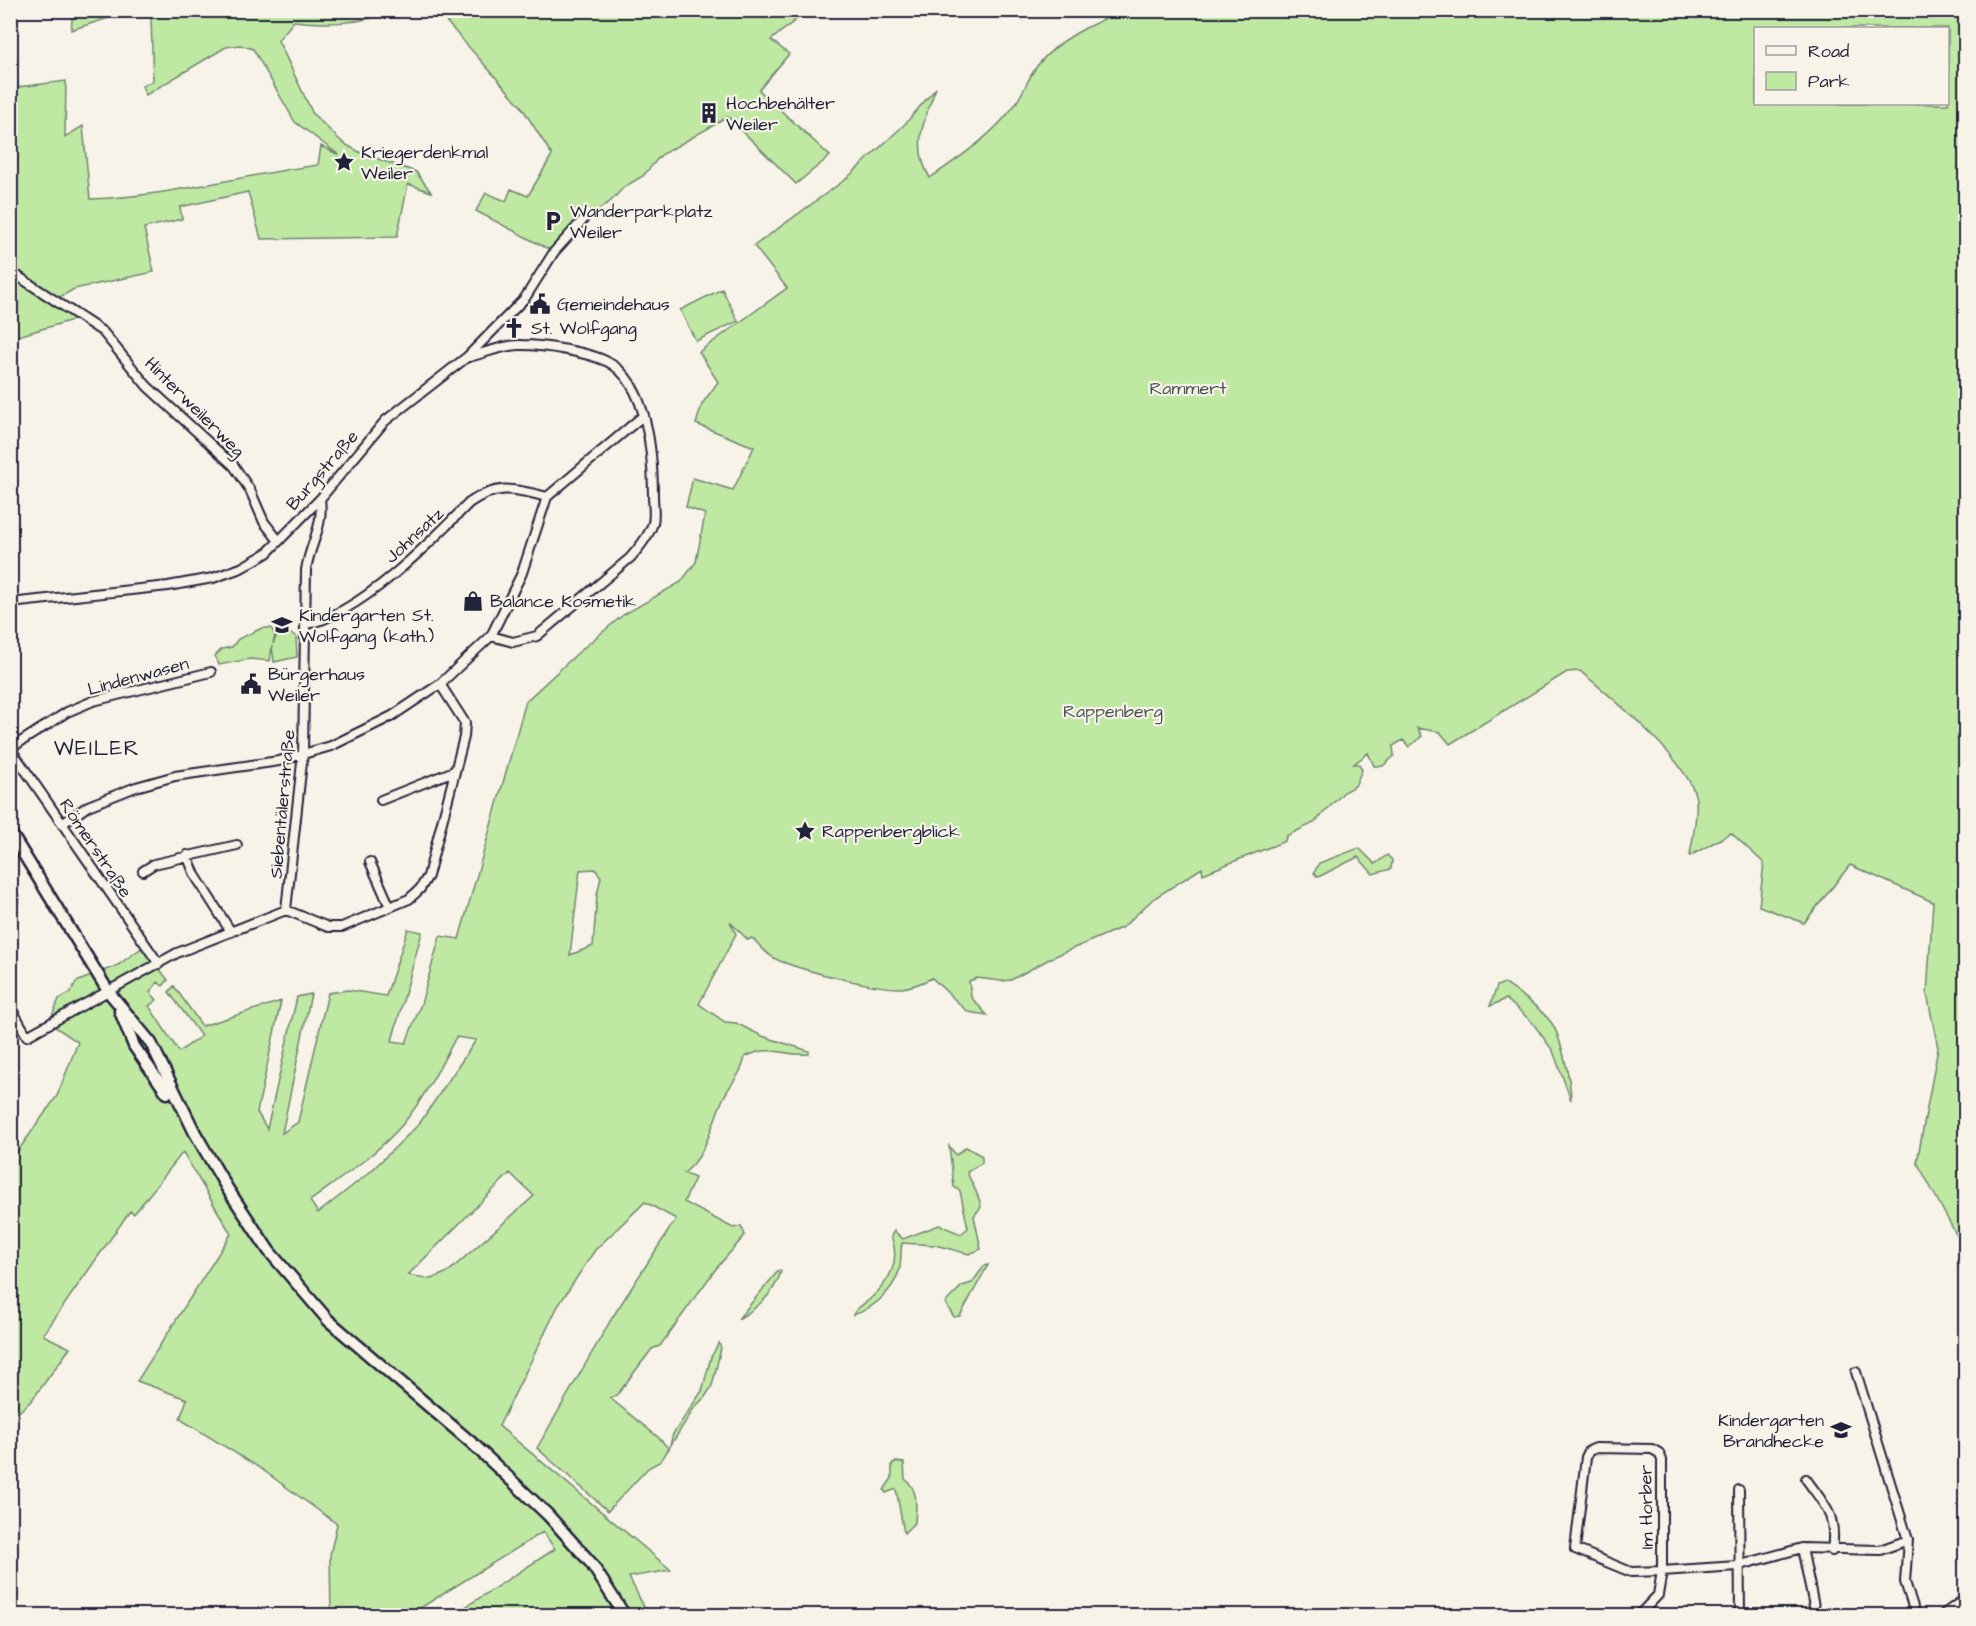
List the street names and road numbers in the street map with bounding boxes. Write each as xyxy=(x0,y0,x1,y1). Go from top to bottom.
street label: Hinterweilerweg xyxy=(138,352,250,464)
street label: Burgstraße xyxy=(280,425,365,517)
street label: Johnsatz xyxy=(380,502,449,569)
street label: Lindenwasen xyxy=(85,651,191,702)
street label: Siebentälerstraße xyxy=(264,728,301,880)
street label: Römerstraße xyxy=(53,794,138,903)
street label: Im Horber xyxy=(1633,1464,1660,1550)

